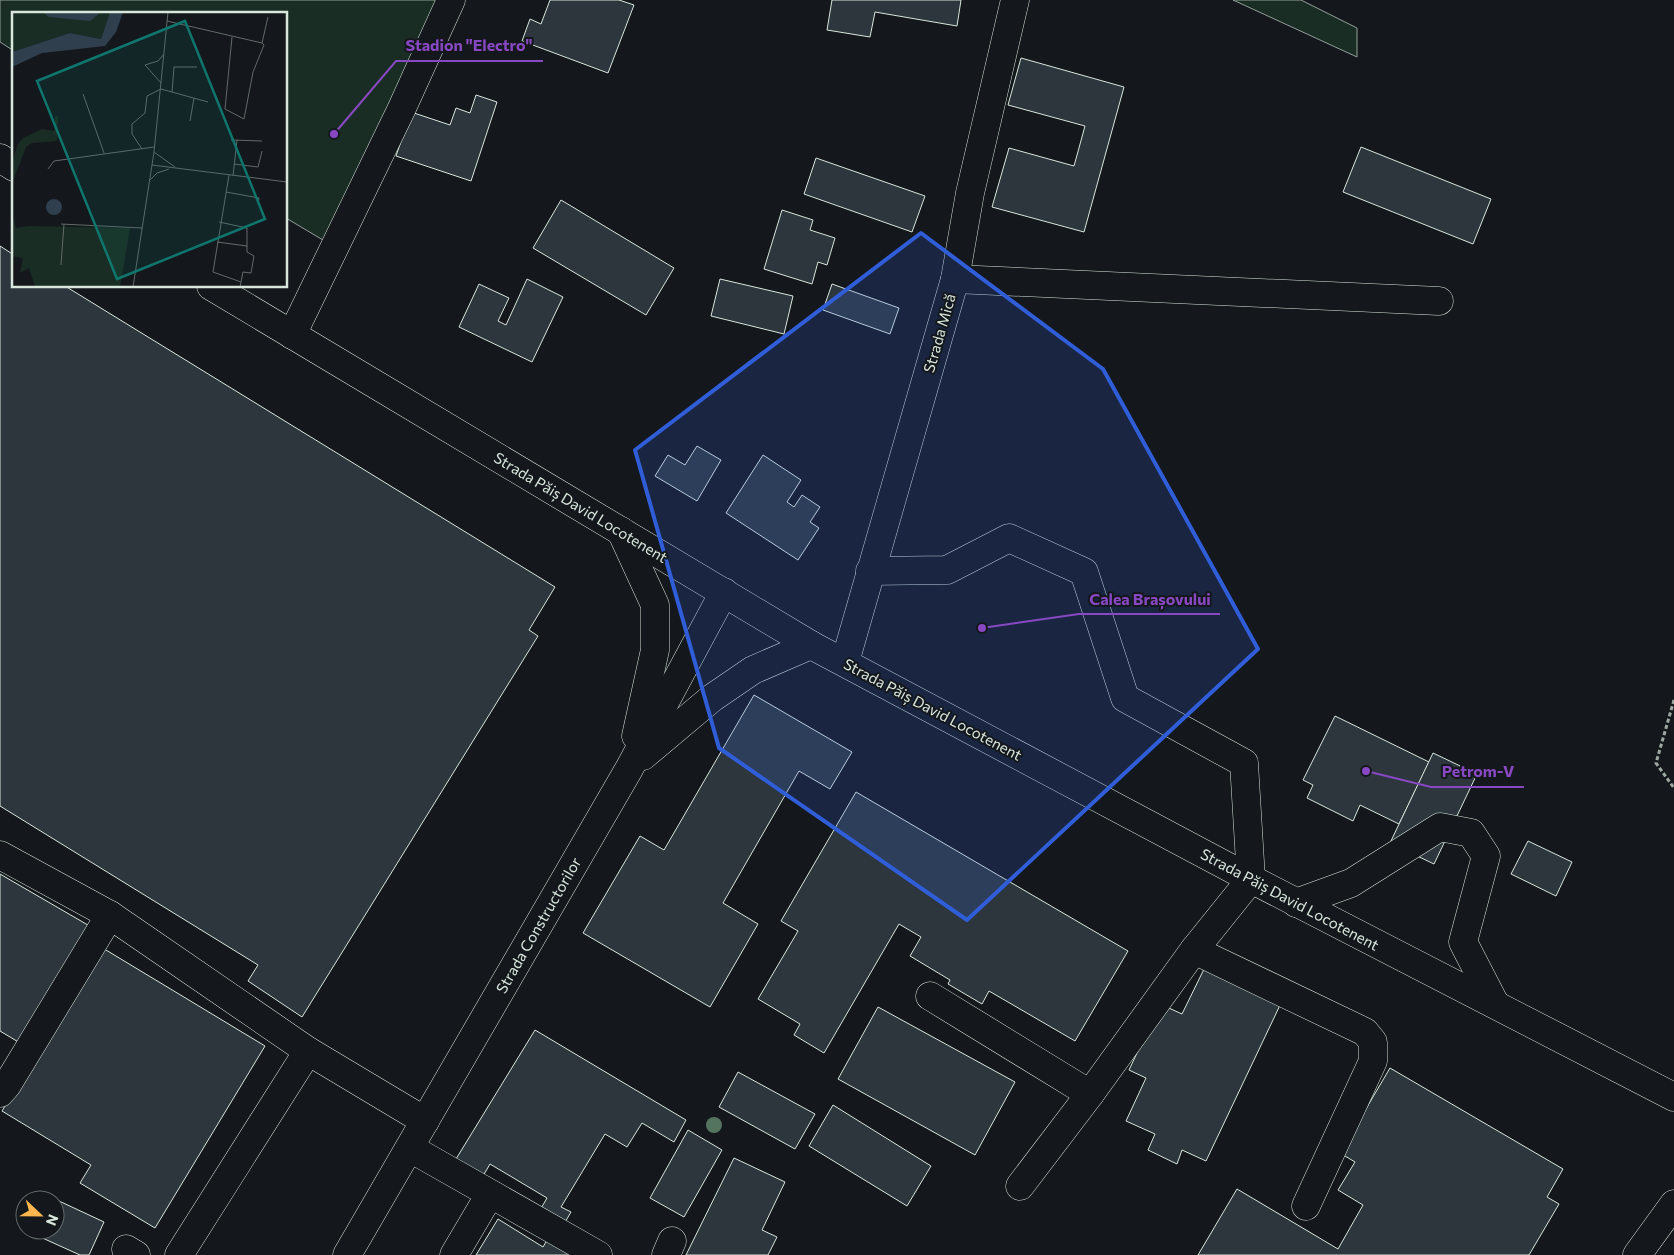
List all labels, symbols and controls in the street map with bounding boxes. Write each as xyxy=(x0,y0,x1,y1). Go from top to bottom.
inset map xyxy=(12,12,288,288)
callout: Stadion "Electro" xyxy=(396,30,543,61)
text: Stadion "Electro" xyxy=(405,35,533,54)
street label: Strada Mică xyxy=(919,291,959,375)
street label: Strada Păiș David Locotenent xyxy=(490,448,671,568)
callout: Calea Brașovului xyxy=(1079,583,1220,614)
text: Calea Brașovului xyxy=(1089,589,1211,610)
street label: Strada Păiș David Locotenent xyxy=(840,654,1025,766)
callout: Petrom-V xyxy=(1431,756,1524,787)
text: Petrom-V xyxy=(1442,761,1514,780)
street label: Strada Păiș David Locotenent xyxy=(1197,844,1382,956)
street label: Strada Constructorilor xyxy=(492,854,584,996)
north arrow xyxy=(15,1190,65,1240)
text: N xyxy=(43,1212,62,1228)

